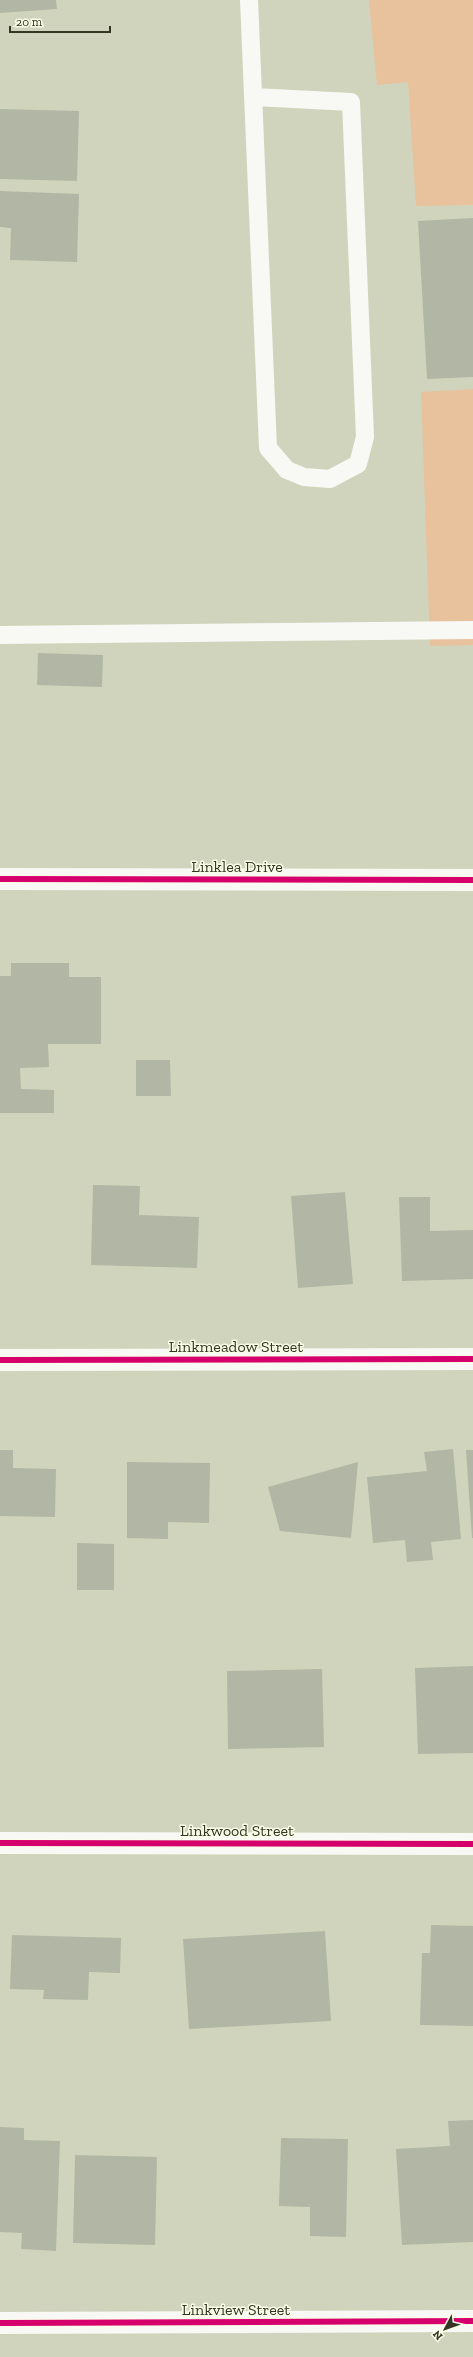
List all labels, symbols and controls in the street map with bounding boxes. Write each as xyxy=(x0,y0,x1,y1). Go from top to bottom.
scale bar xyxy=(10,8,110,34)
text: 20 m xyxy=(16,15,43,29)
street label: Linklea Drive xyxy=(191,857,283,876)
street label: Linkmeadow Street xyxy=(169,1337,303,1356)
street label: Linkwood Street xyxy=(180,1821,294,1840)
street label: Linkview Street xyxy=(182,2300,290,2319)
north arrow xyxy=(425,2309,465,2349)
text: N xyxy=(430,2327,445,2343)

